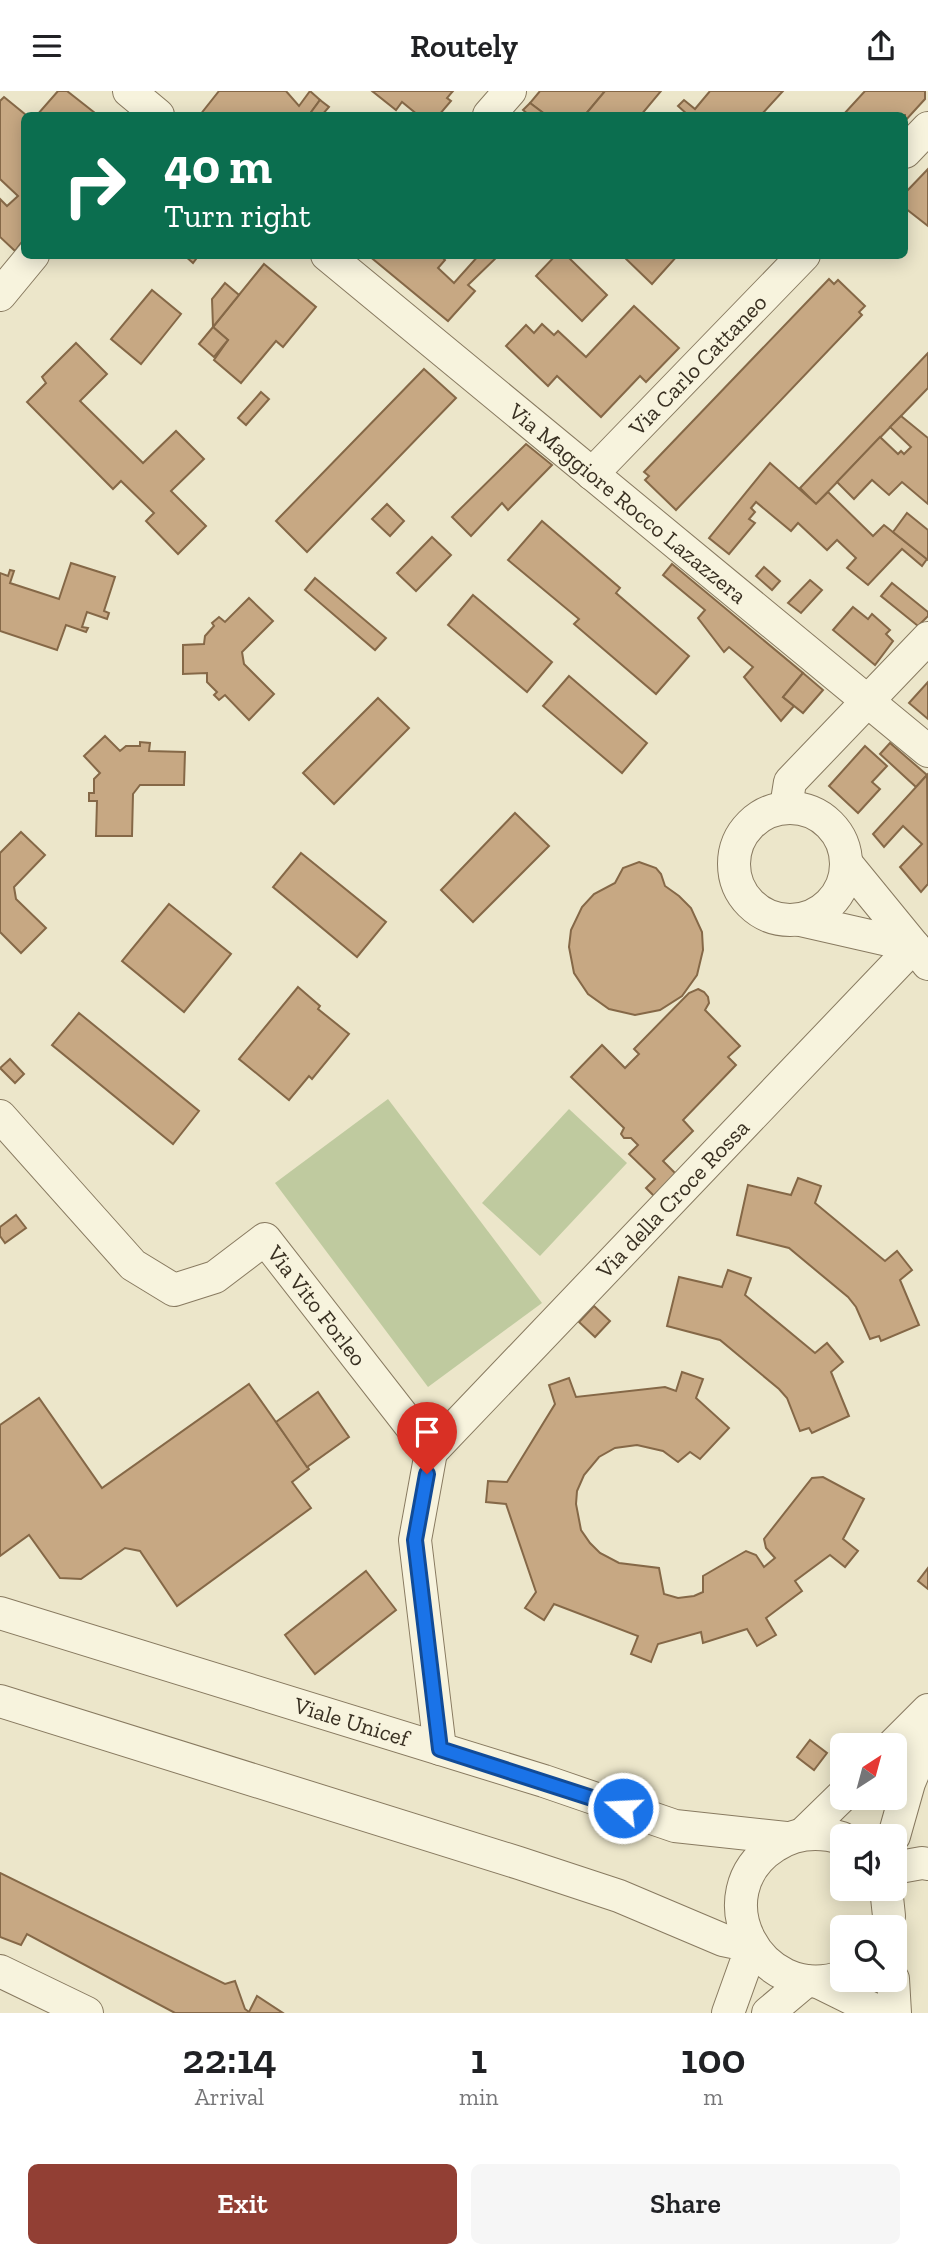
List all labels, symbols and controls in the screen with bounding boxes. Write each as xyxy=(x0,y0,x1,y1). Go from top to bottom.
icon: menu xyxy=(28,27,66,65)
text: Routely xyxy=(410,27,518,65)
icon: share xyxy=(862,27,900,65)
text: 40 m xyxy=(164,137,272,196)
icon: right xyxy=(49,140,140,231)
text: Turn right xyxy=(164,197,311,235)
street label: Via Carlo Cattaneo xyxy=(622,288,772,442)
street label: Via Maggiore Rocco Lazazzera xyxy=(502,396,752,610)
street label: Via della Croce Rossa xyxy=(590,1113,755,1285)
street label: Via Vito Forleo xyxy=(261,1239,373,1372)
pin xyxy=(397,1402,457,1474)
icon: arrive xyxy=(408,1413,446,1451)
street label: Viale Unicef xyxy=(290,1690,414,1753)
north arrow xyxy=(830,1733,906,1809)
map controls xyxy=(830,1733,907,1992)
position arrow xyxy=(586,1771,660,1845)
button: sound xyxy=(830,1824,907,1901)
button: search xyxy=(830,1915,907,1992)
text: 22:14 xyxy=(182,2033,277,2084)
text: 1 xyxy=(470,2033,487,2084)
text: 100 xyxy=(681,2033,746,2084)
text: Arrival xyxy=(195,2083,264,2111)
text: min xyxy=(459,2083,499,2111)
text: m xyxy=(703,2083,723,2111)
button: Exit xyxy=(28,2164,457,2244)
button: Share xyxy=(471,2164,900,2244)

